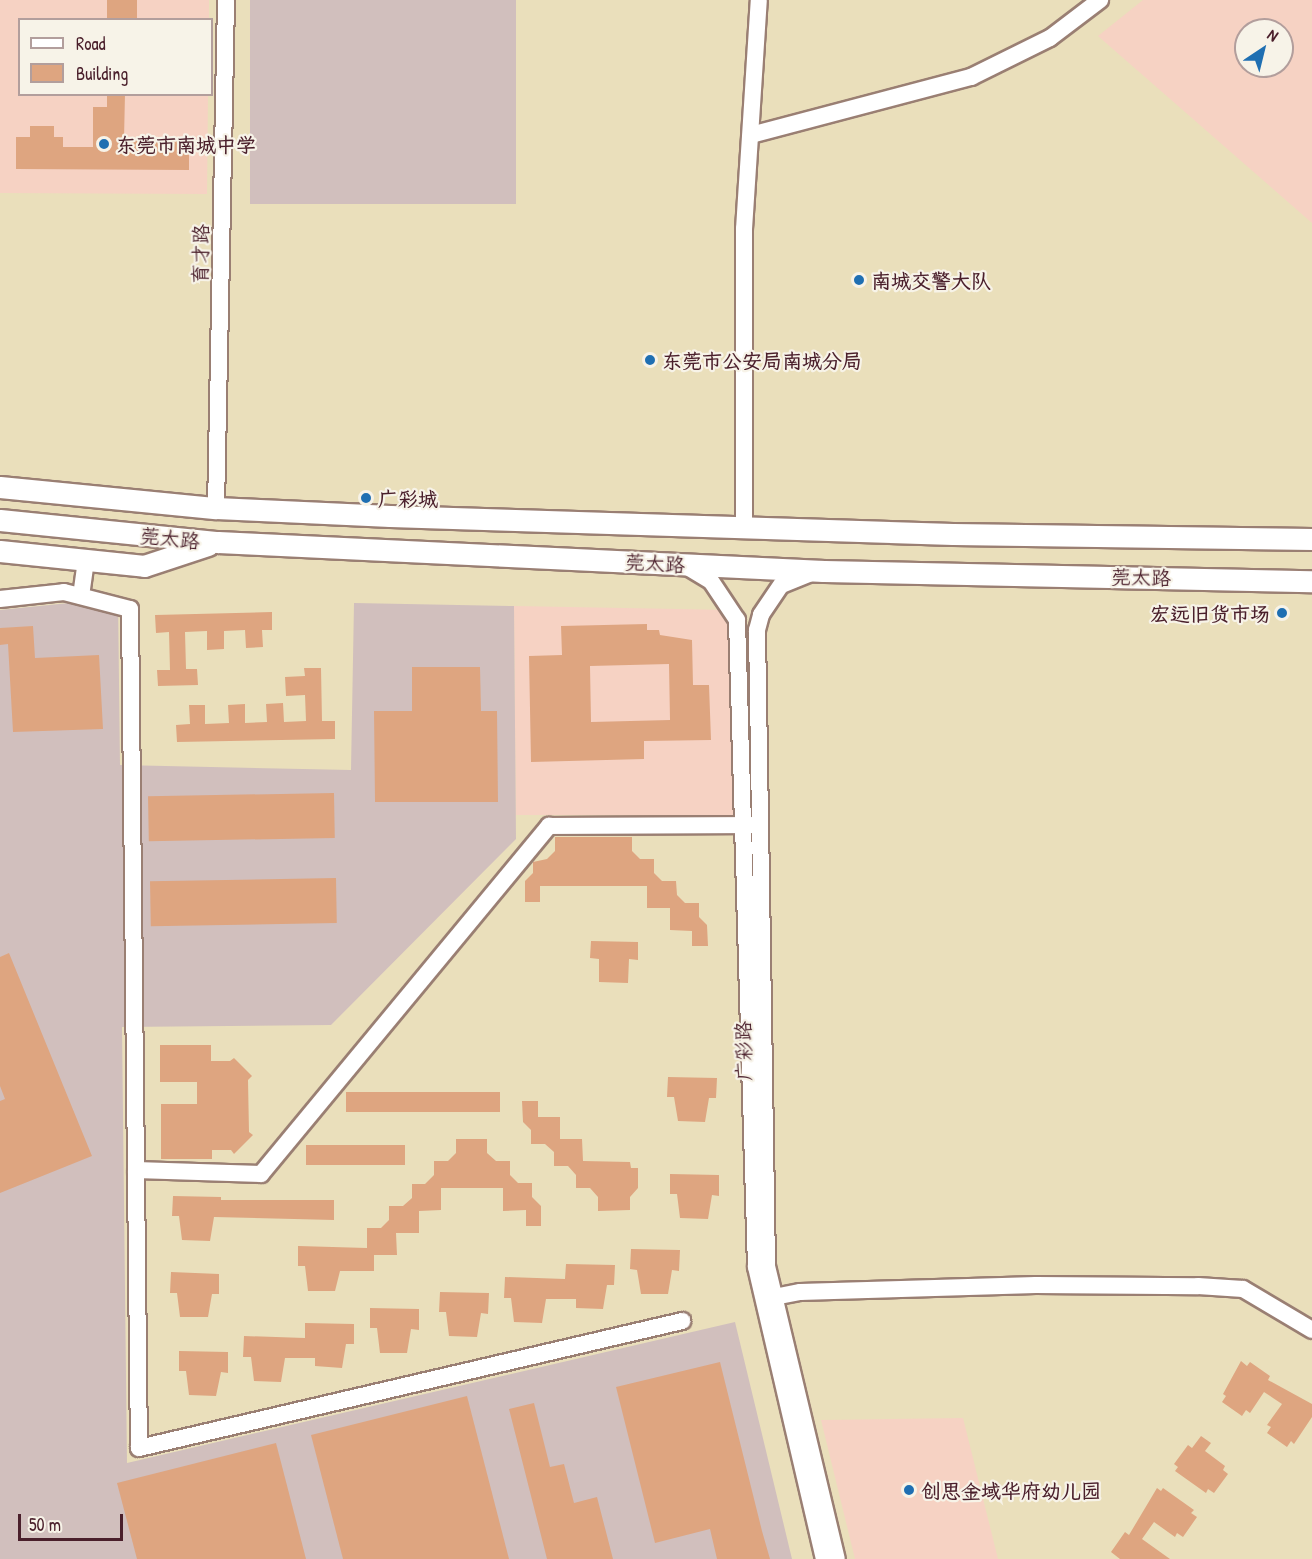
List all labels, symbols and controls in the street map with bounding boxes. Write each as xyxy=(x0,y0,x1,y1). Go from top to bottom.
legend xyxy=(18,18,213,96)
north arrow xyxy=(1234,18,1294,78)
text: N xyxy=(1263,23,1283,46)
text: Road xyxy=(76,31,106,56)
text: Building xyxy=(76,61,128,86)
place label: 东莞市南城中学 xyxy=(116,132,256,156)
marker: 东莞市南城中学 xyxy=(97,137,111,151)
street label: 育才路 xyxy=(187,224,213,284)
place label: 南城交警大队 xyxy=(871,268,991,292)
marker: 南城交警大队 xyxy=(852,273,866,287)
place label: 东莞市公安局南城分局 xyxy=(662,348,862,372)
marker: 东莞市公安局南城分局 xyxy=(643,353,657,367)
place label: 广彩城 xyxy=(378,486,438,510)
marker: 广彩城 xyxy=(359,491,373,505)
street label: 莞太路 xyxy=(139,523,201,553)
street label: 莞太路 xyxy=(624,549,686,577)
street label: 莞太路 xyxy=(1111,564,1171,590)
place label: 宏远旧货市场 xyxy=(1150,601,1270,625)
marker: 宏远旧货市场 xyxy=(1275,606,1289,620)
street label: 广彩路 xyxy=(730,1021,756,1081)
place label: 创思金域华府幼儿园 xyxy=(921,1478,1101,1502)
marker: 创思金域华府幼儿园 xyxy=(902,1483,916,1497)
scale bar xyxy=(21,1502,126,1540)
text: 50 m xyxy=(29,1512,61,1537)

